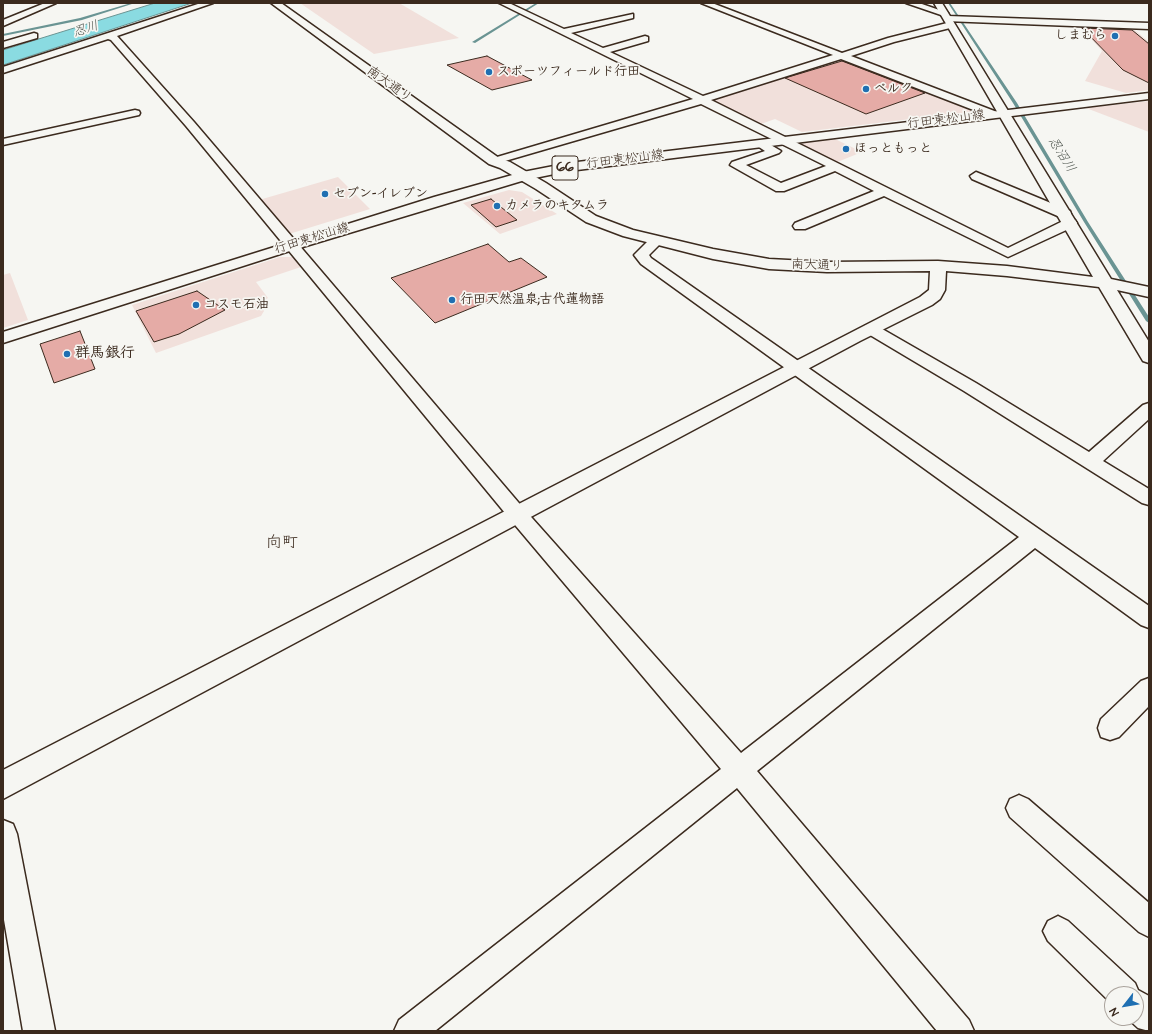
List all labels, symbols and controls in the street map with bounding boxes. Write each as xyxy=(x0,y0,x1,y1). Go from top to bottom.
water label: 忍川 xyxy=(71,19,101,41)
place label: しまむら xyxy=(1055,28,1107,44)
marker: しまむら xyxy=(1110,31,1120,41)
street label: 南大通り xyxy=(363,63,415,107)
place label: スポーツフィールド行田 xyxy=(497,64,640,80)
marker: スポーツフィールド行田 xyxy=(484,67,494,77)
place label: ベルク xyxy=(874,81,913,97)
marker: ベルク xyxy=(861,84,871,94)
street label: 行田東松山線 xyxy=(906,108,986,132)
water label: 忍沼川 xyxy=(1044,134,1078,176)
place label: ほっともっと xyxy=(854,141,932,157)
marker: ほっともっと xyxy=(841,144,851,154)
street label: 行田東松山線 xyxy=(585,148,665,172)
road number: 66 xyxy=(552,156,578,180)
place label: セブン-イレブン xyxy=(333,186,428,202)
marker: セブン-イレブン xyxy=(320,189,330,199)
place label: カメラのキタムラ xyxy=(505,198,609,214)
marker: カメラのキタムラ xyxy=(492,201,502,211)
street label: 行田東松山線 xyxy=(272,220,352,258)
street label: 南大通り xyxy=(791,257,843,275)
place label: 行田天然温泉;古代蓮物語 xyxy=(460,292,605,308)
marker: 行田天然温泉;古代蓮物語 xyxy=(447,295,457,305)
place label: コスモ石油 xyxy=(204,297,269,313)
marker: コスモ石油 xyxy=(191,300,201,310)
place label: 群馬銀行 xyxy=(75,345,135,363)
marker: 群馬銀行 xyxy=(62,349,72,359)
district label: 向町 xyxy=(266,534,298,554)
north arrow xyxy=(1104,986,1144,1026)
text: N xyxy=(1106,1005,1122,1019)

